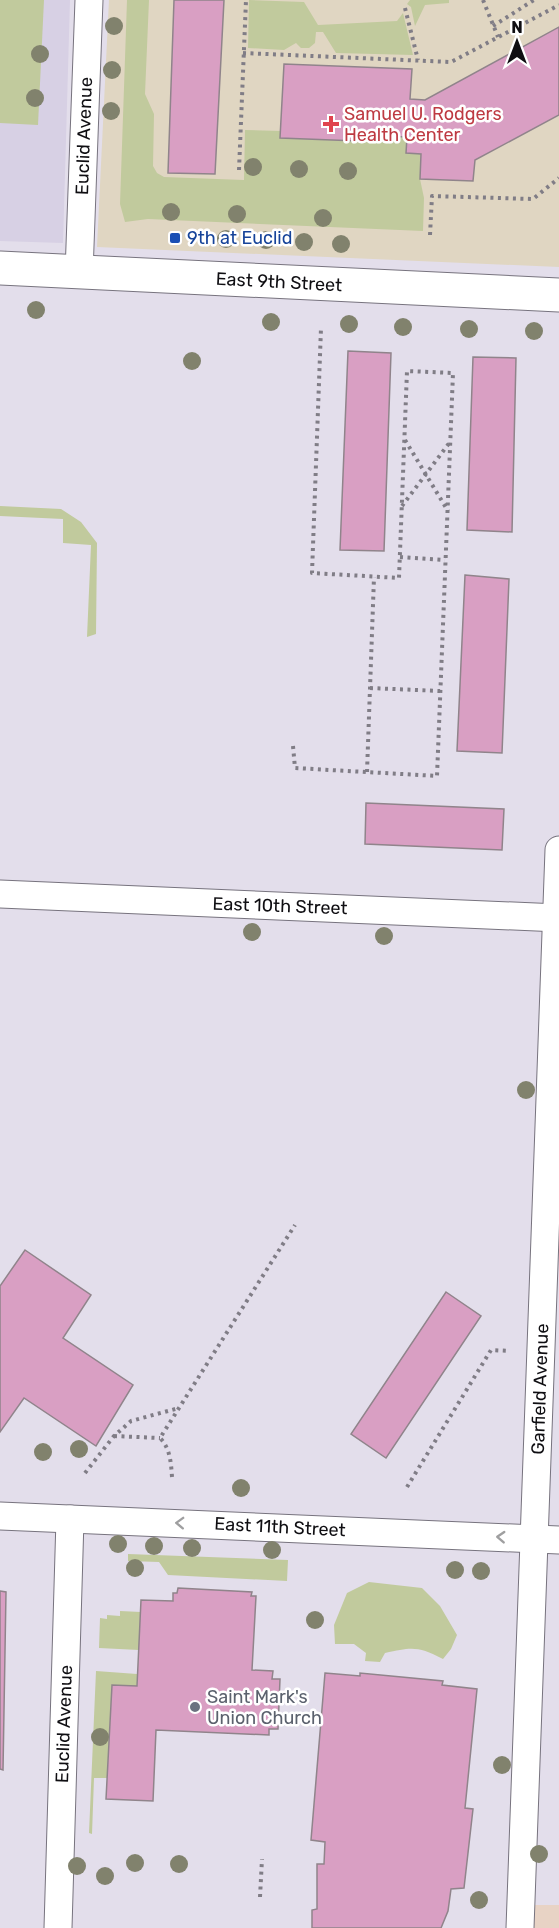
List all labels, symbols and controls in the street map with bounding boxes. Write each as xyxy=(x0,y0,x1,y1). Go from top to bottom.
north arrow xyxy=(487,12,547,72)
text: N xyxy=(511,18,523,37)
street label: Euclid Avenue xyxy=(71,77,97,195)
place label: Samuel U. Rodgers Health Center xyxy=(344,103,502,146)
marker: Samuel U. Rodgers Health Center xyxy=(322,115,340,133)
place label: 9th at Euclid xyxy=(187,227,292,249)
marker: 9th at Euclid xyxy=(168,231,182,245)
street label: East 9th Street xyxy=(215,268,343,296)
street label: East 10th Street xyxy=(212,893,348,919)
street label: Garfield Avenue xyxy=(527,1323,553,1455)
street label: East 11th Street xyxy=(214,1513,346,1541)
one-way arrow xyxy=(175,1517,184,1529)
one-way arrow xyxy=(496,1531,505,1544)
street label: Euclid Avenue xyxy=(51,1665,77,1783)
place label: Saint Mark's Union Church xyxy=(207,1686,322,1729)
marker: Saint Mark's Union Church xyxy=(188,1700,202,1714)

